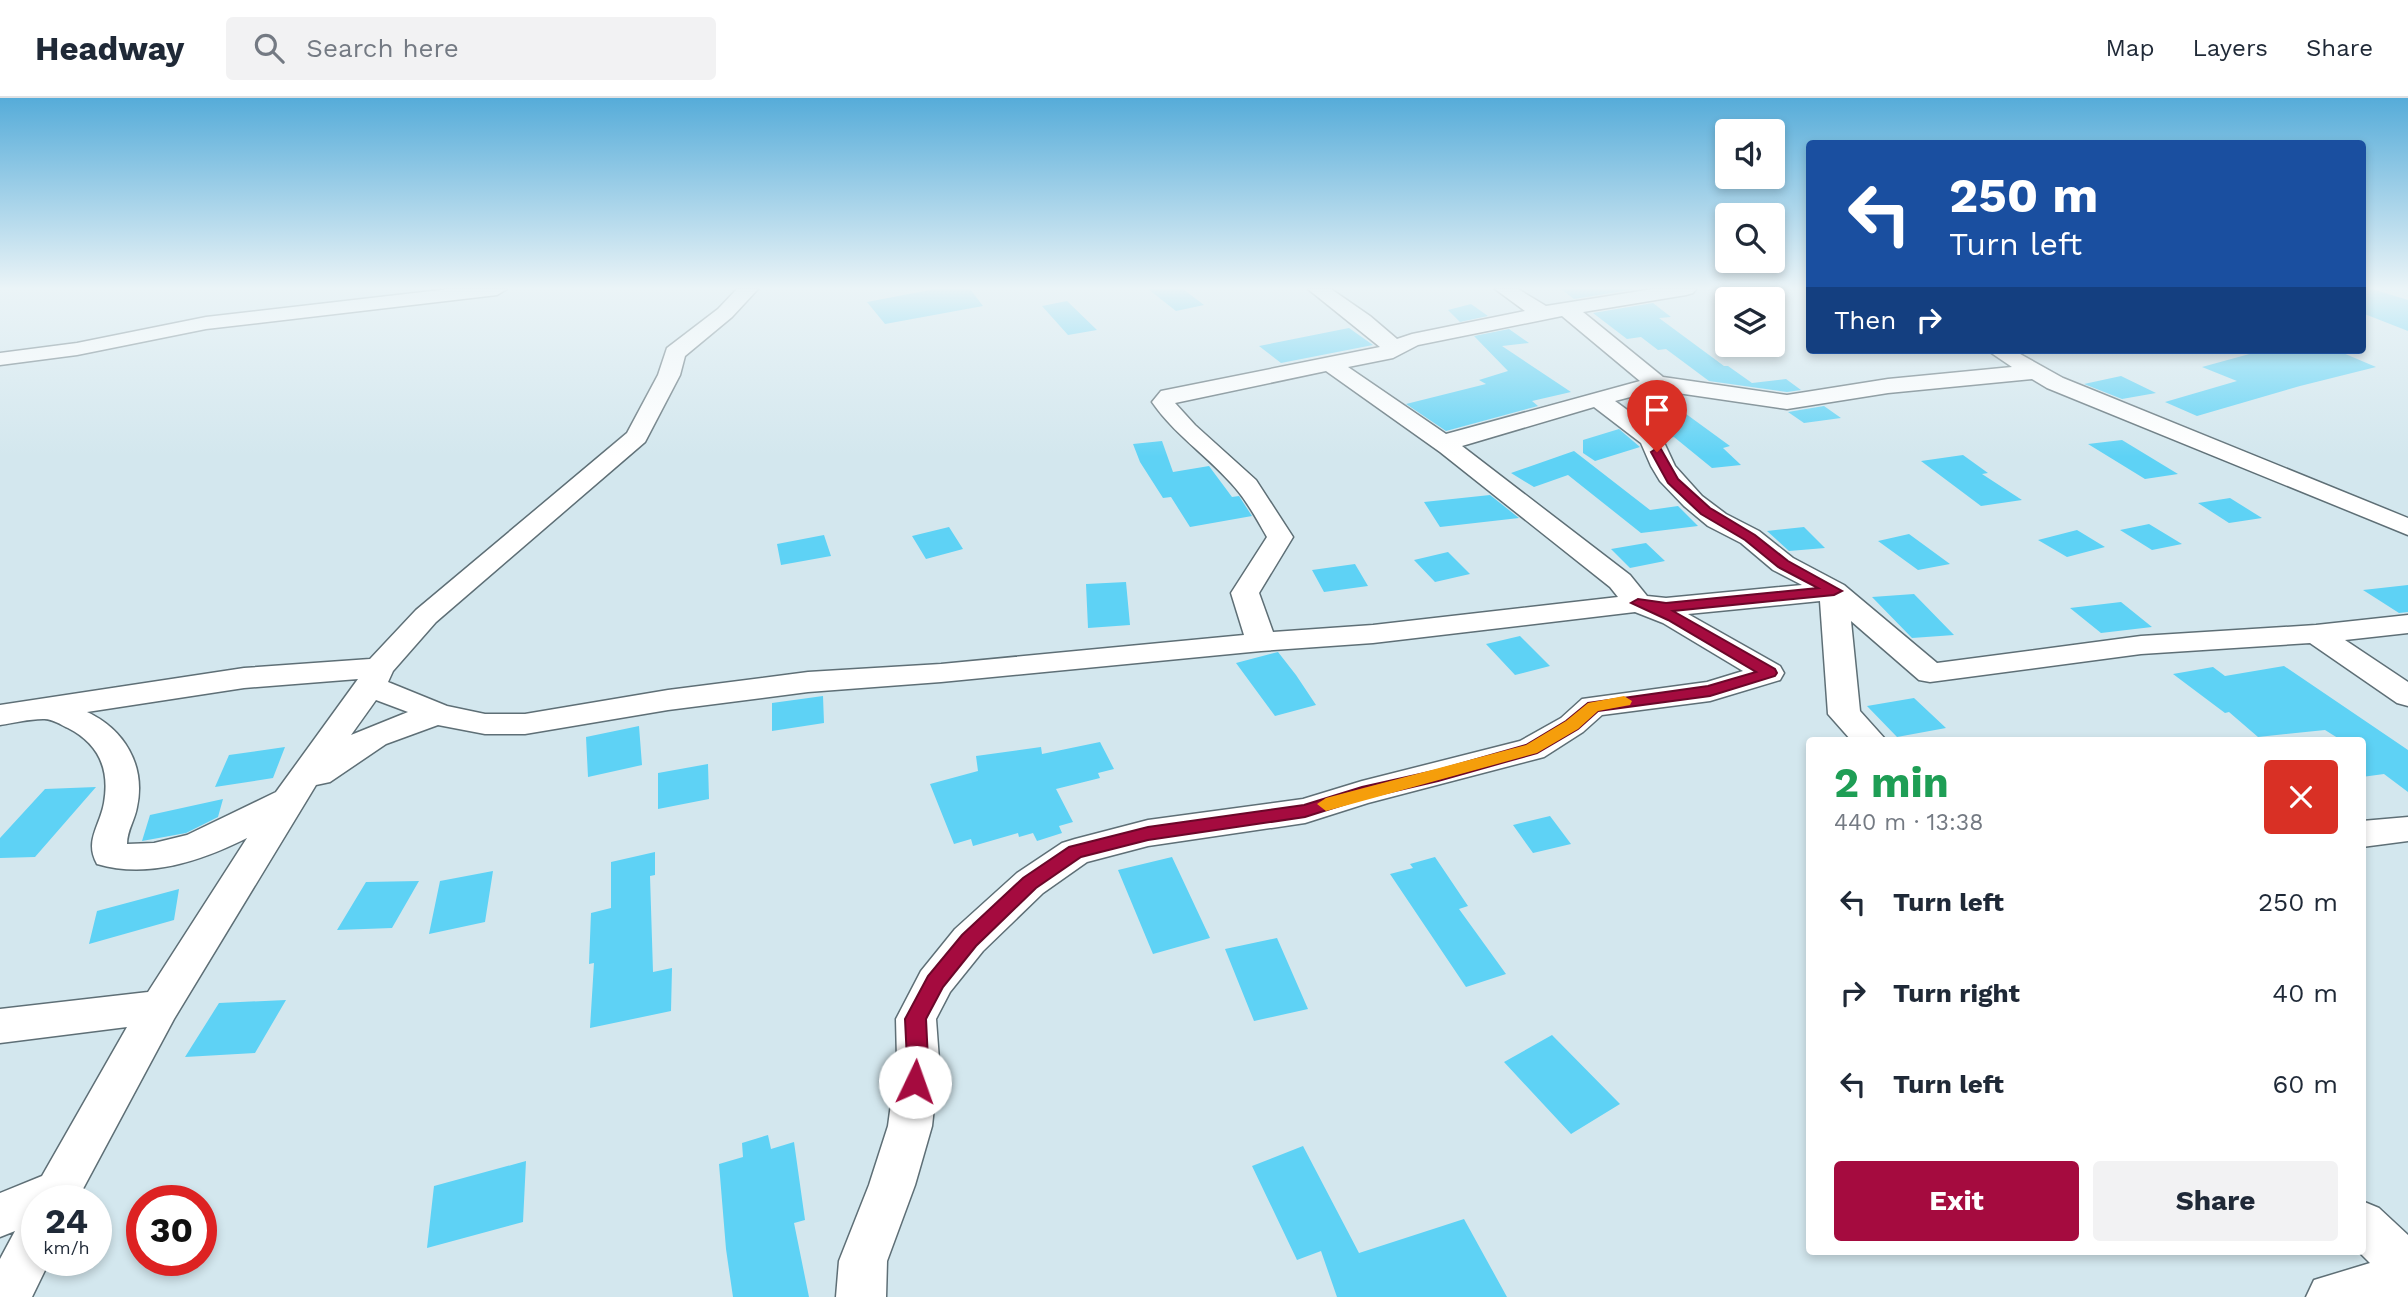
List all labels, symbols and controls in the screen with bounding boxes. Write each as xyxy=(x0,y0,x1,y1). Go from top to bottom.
search box xyxy=(226,17,716,80)
text: Headway xyxy=(35,29,184,68)
icon: search xyxy=(250,29,288,67)
text: Search here xyxy=(306,33,459,63)
text: Map xyxy=(2106,34,2154,62)
text: Layers xyxy=(2192,34,2268,62)
text: Share xyxy=(2306,34,2373,62)
map controls xyxy=(1715,119,1785,357)
button: sound xyxy=(1715,119,1785,189)
text: 250 m xyxy=(1949,166,2098,224)
icon: left xyxy=(1834,168,1925,259)
button: search xyxy=(1715,203,1785,273)
text: Turn left xyxy=(1949,225,2082,263)
button: layers xyxy=(1715,287,1785,357)
icon: right xyxy=(1910,301,1948,339)
text: Then xyxy=(1834,305,1896,335)
pin xyxy=(1627,380,1687,452)
icon: arrive xyxy=(1638,391,1676,429)
text: 2 min xyxy=(1834,758,1949,807)
button: close xyxy=(2264,760,2338,834)
text: 440 m · 13:38 xyxy=(1834,809,1983,836)
icon: left xyxy=(1834,883,1872,921)
text: Turn left xyxy=(1893,887,2004,917)
text: 250 m xyxy=(2258,887,2338,917)
icon: right xyxy=(1834,974,1872,1012)
text: Turn right xyxy=(1893,978,2020,1008)
text: 40 m xyxy=(2272,978,2338,1008)
position arrow xyxy=(878,1045,952,1119)
icon: left xyxy=(1834,1065,1872,1103)
text: Turn left xyxy=(1893,1069,2004,1099)
text: 60 m xyxy=(2272,1069,2338,1099)
button: Exit xyxy=(1834,1161,2079,1241)
button: Share xyxy=(2093,1161,2338,1241)
speed limit sign: 30 xyxy=(126,1185,217,1276)
text: 24 xyxy=(45,1200,88,1242)
text: km/h xyxy=(43,1237,90,1258)

